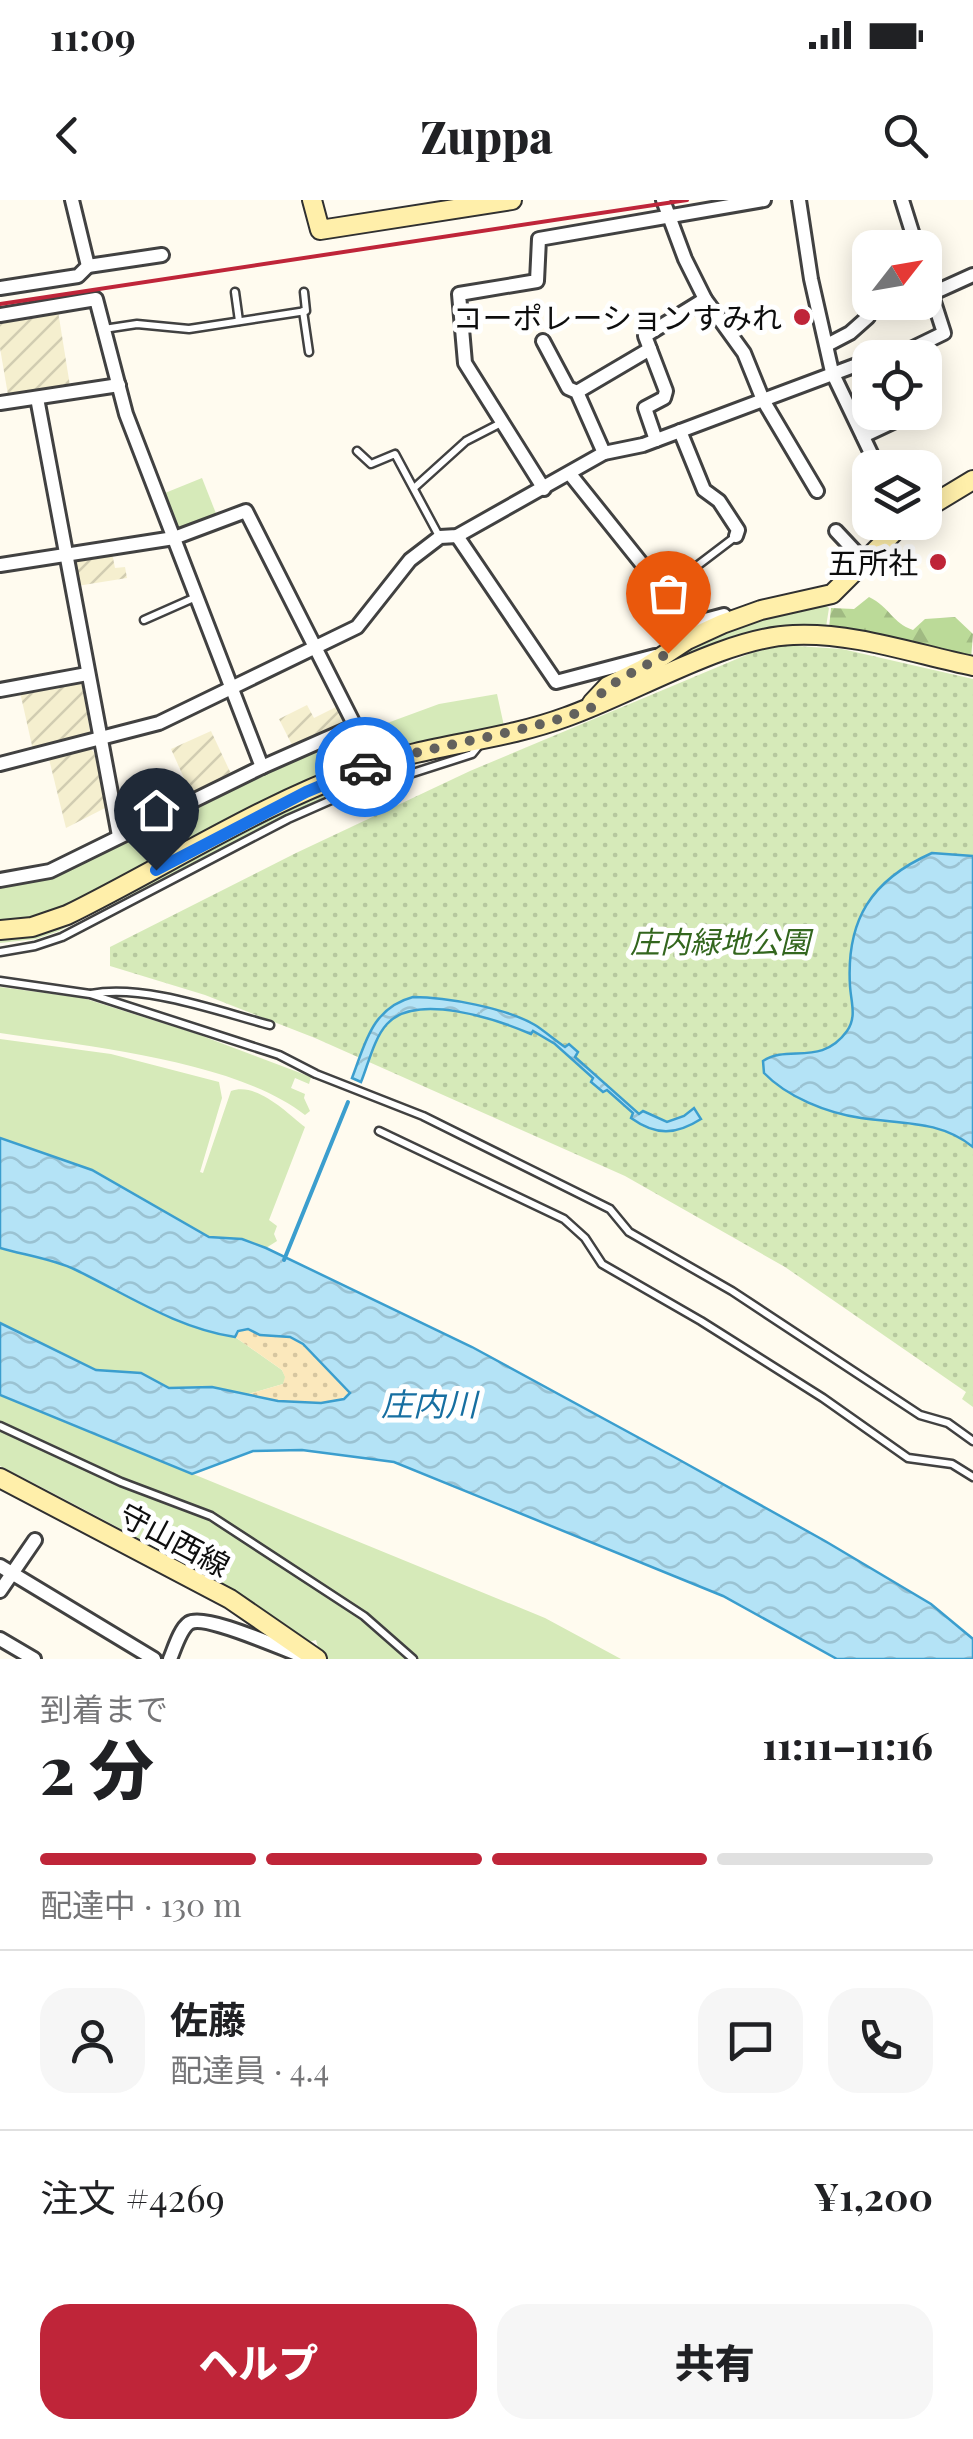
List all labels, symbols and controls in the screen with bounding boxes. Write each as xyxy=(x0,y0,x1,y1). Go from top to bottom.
text: 11:09 xyxy=(50,10,136,61)
text: Zuppa xyxy=(420,105,553,165)
icon: back xyxy=(40,108,95,163)
icon: search xyxy=(878,108,933,163)
north arrow xyxy=(852,230,942,320)
map controls xyxy=(852,230,942,540)
place label: コーポレーションすみれ xyxy=(453,297,782,337)
marker: コーポレーションすみれ xyxy=(791,306,813,328)
button: locate xyxy=(852,340,942,430)
button: layers xyxy=(852,450,942,540)
place label: 五所社 xyxy=(828,542,918,582)
pin xyxy=(626,551,711,654)
marker: 五所社 xyxy=(927,551,949,573)
icon: bag xyxy=(641,566,696,621)
courier xyxy=(315,717,415,817)
icon: car xyxy=(338,740,393,795)
pin xyxy=(114,768,199,871)
icon: home xyxy=(129,783,184,838)
park label: 庄内緑地公園 xyxy=(630,921,814,961)
water label: 庄内川 xyxy=(381,1381,480,1424)
street label: 守山西線 xyxy=(113,1493,237,1585)
text: 到着まで xyxy=(40,1686,168,1729)
text: 11:11–11:16 xyxy=(762,1719,933,1770)
text: 2 分 xyxy=(40,1724,154,1810)
text: 配達中 · 130 m xyxy=(40,1882,242,1925)
button: person xyxy=(40,1988,145,2093)
button: chat xyxy=(698,1988,803,2093)
button: phone xyxy=(828,1988,933,2093)
text: 佐藤 xyxy=(170,1993,246,2044)
text: 配達員 · 4.4 xyxy=(170,2047,329,2090)
text: ¥1,200 xyxy=(813,2170,933,2221)
text: 注文 #4269 xyxy=(40,2171,225,2222)
button: ヘルプ xyxy=(40,2304,477,2419)
button: 共有 xyxy=(497,2304,933,2419)

